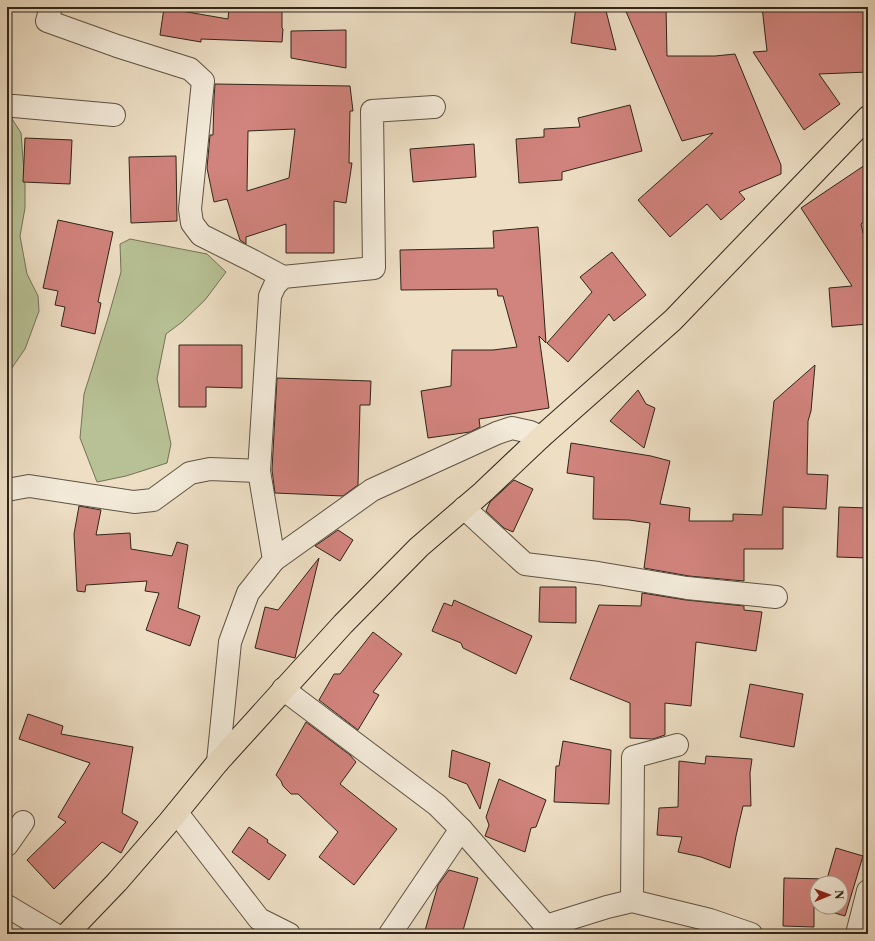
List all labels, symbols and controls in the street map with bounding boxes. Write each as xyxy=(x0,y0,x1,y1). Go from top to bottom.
north arrow xyxy=(809,875,849,915)
text: N xyxy=(832,890,846,900)

